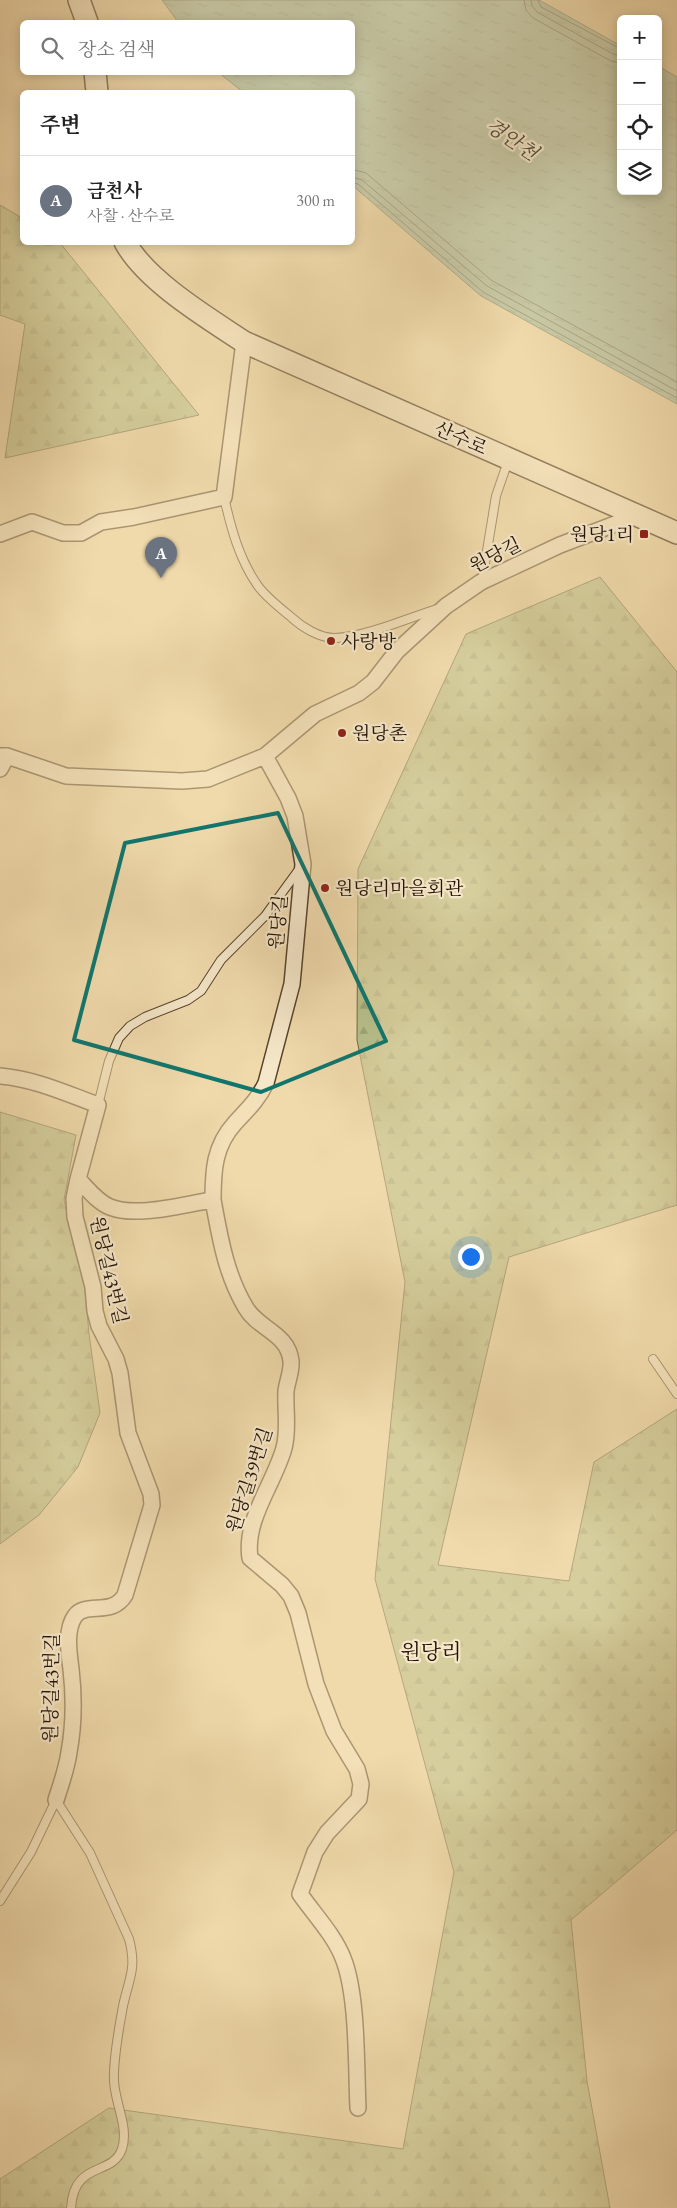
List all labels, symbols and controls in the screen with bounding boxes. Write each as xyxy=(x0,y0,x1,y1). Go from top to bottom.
map controls xyxy=(617,15,662,195)
button: + xyxy=(617,15,662,60)
search box xyxy=(20,20,355,75)
icon: search xyxy=(38,34,66,62)
text: 장소 검색 xyxy=(78,37,155,62)
button: − xyxy=(617,60,662,105)
button: locate xyxy=(617,105,662,150)
text: 주변 xyxy=(40,111,81,138)
water label: 경안천 xyxy=(481,112,545,167)
button: layers xyxy=(617,150,662,195)
text: 금천사 xyxy=(87,178,142,203)
text: A xyxy=(50,190,62,211)
text: 300 m xyxy=(296,190,335,211)
text: 사찰 · 산수로 xyxy=(87,205,174,226)
street label: 산수로 xyxy=(431,415,491,461)
place label: 원당1리 xyxy=(570,522,634,547)
marker: 원당1리 xyxy=(638,528,650,540)
street label: 원당길 xyxy=(465,531,525,579)
pin: A xyxy=(145,537,177,578)
place label: 사랑방 xyxy=(341,629,397,654)
marker: 사랑방 xyxy=(325,635,337,647)
place label: 원당촌 xyxy=(352,721,407,746)
marker: 원당촌 xyxy=(336,727,348,739)
place label: 원당리마을회관 xyxy=(335,876,464,901)
marker: 원당리마을회관 xyxy=(319,882,331,894)
street label: 원당길 xyxy=(263,893,293,951)
street label: 원당길43번길 xyxy=(84,1214,134,1326)
your location xyxy=(458,1244,484,1270)
street label: 원당길39번길 xyxy=(220,1424,278,1536)
street label: 원당길43번길 xyxy=(38,1633,64,1743)
district label: 원당리 xyxy=(401,1638,461,1665)

